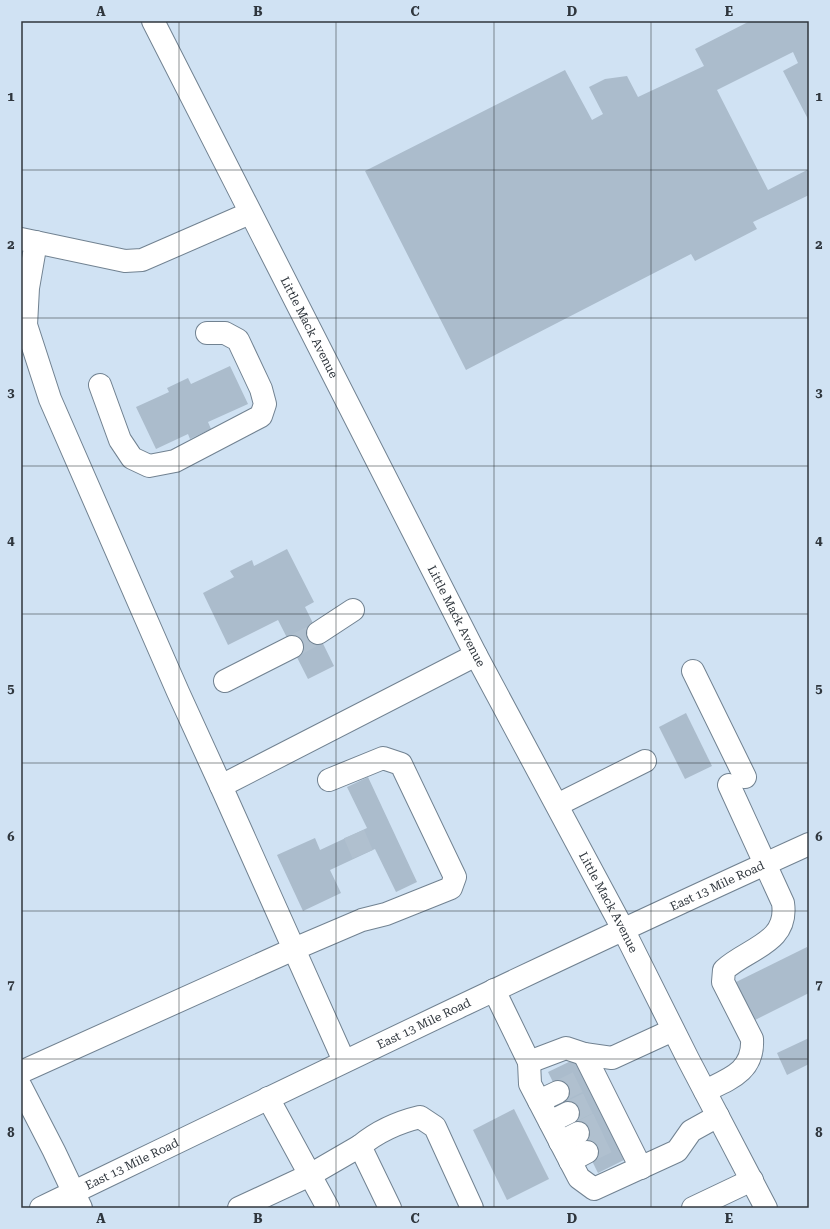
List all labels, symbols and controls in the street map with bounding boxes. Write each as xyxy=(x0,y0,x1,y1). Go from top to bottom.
text: A xyxy=(96,4,106,19)
text: B xyxy=(253,4,263,19)
text: C xyxy=(410,4,420,19)
text: D xyxy=(567,4,577,19)
text: E xyxy=(725,4,733,19)
text: 1 xyxy=(7,89,15,104)
text: 1 xyxy=(815,89,823,104)
text: 2 xyxy=(7,237,15,252)
text: 2 xyxy=(815,237,823,252)
street label: Little Mack Avenue xyxy=(278,274,341,381)
text: 3 xyxy=(7,385,15,400)
text: 3 xyxy=(815,385,823,400)
text: 4 xyxy=(7,533,15,548)
text: 4 xyxy=(815,533,823,548)
street label: Little Mack Avenue xyxy=(425,563,488,670)
text: 5 xyxy=(7,681,15,696)
text: 5 xyxy=(815,681,823,696)
text: 6 xyxy=(7,829,15,844)
text: 6 xyxy=(815,829,823,844)
street label: Little Mack Avenue xyxy=(576,850,641,955)
street label: East 13 Mile Road xyxy=(668,858,767,914)
text: 7 xyxy=(7,977,15,992)
text: 7 xyxy=(815,977,823,992)
street label: East 13 Mile Road xyxy=(375,995,473,1052)
text: 8 xyxy=(7,1125,15,1140)
text: 8 xyxy=(815,1125,823,1140)
street label: East 13 Mile Road xyxy=(83,1135,181,1193)
text: A xyxy=(96,1211,106,1226)
text: B xyxy=(253,1211,263,1226)
text: C xyxy=(410,1211,420,1226)
text: D xyxy=(567,1211,577,1226)
text: E xyxy=(725,1211,733,1226)

